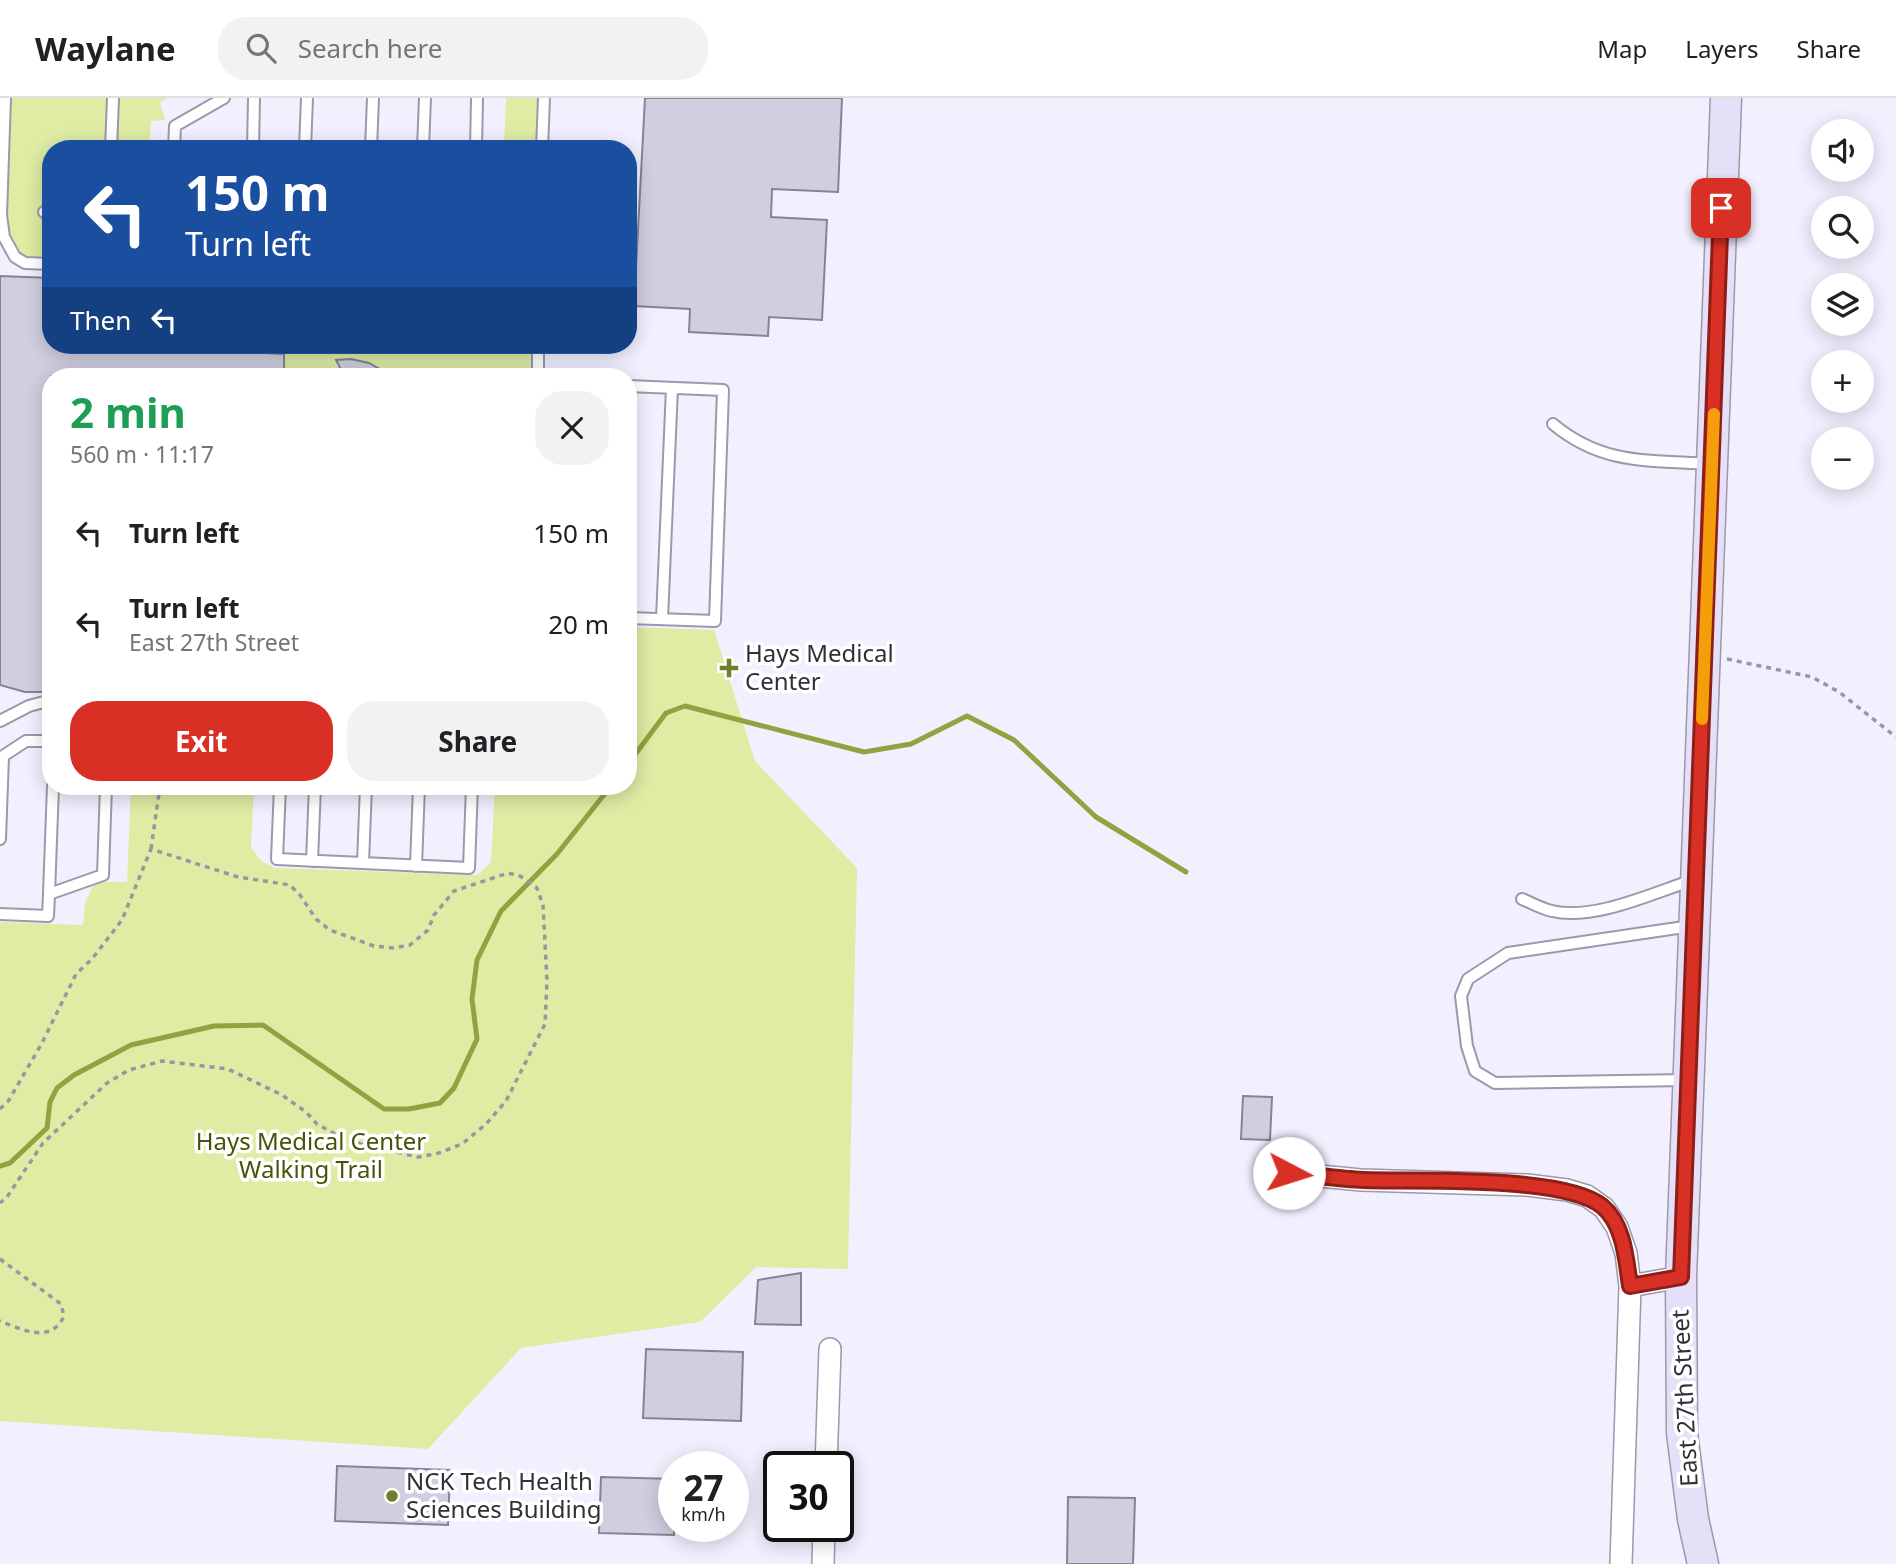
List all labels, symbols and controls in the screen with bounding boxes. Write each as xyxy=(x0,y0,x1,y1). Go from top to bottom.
search box xyxy=(218,17,708,80)
text: Waylane xyxy=(35,26,176,71)
icon: search xyxy=(242,29,280,67)
text: Search here xyxy=(298,30,442,66)
text: Map xyxy=(1597,32,1647,65)
text: Layers xyxy=(1685,32,1759,65)
text: Share xyxy=(1797,32,1861,65)
map controls xyxy=(1811,119,1874,490)
button: sound xyxy=(1811,119,1874,182)
text: 150 m xyxy=(185,159,330,225)
icon: left xyxy=(70,168,161,259)
pin xyxy=(1691,178,1751,238)
icon: arrive xyxy=(1702,189,1740,227)
button: search xyxy=(1811,196,1874,259)
text: Turn left xyxy=(185,222,311,265)
button: layers xyxy=(1811,273,1874,336)
icon: left xyxy=(145,301,183,339)
text: Then xyxy=(70,302,131,338)
button: + xyxy=(1811,350,1874,413)
text: 2 min xyxy=(70,383,186,440)
button: close xyxy=(535,391,609,465)
button: − xyxy=(1811,427,1874,490)
text: 560 m · 11:17 xyxy=(70,438,214,470)
icon: left xyxy=(70,514,108,552)
text: Turn left xyxy=(129,515,240,551)
text: 150 m xyxy=(533,515,609,551)
text: Turn left xyxy=(129,590,240,626)
icon: left xyxy=(70,605,108,643)
text: 20 m xyxy=(548,606,609,642)
text: East 27th Street xyxy=(129,626,299,658)
place label: Hays Medical Center xyxy=(745,636,894,697)
marker: Hays Medical Center xyxy=(719,658,739,678)
button: Exit xyxy=(70,701,333,781)
button: Share xyxy=(347,701,609,781)
park label: Hays Medical Center Walking Trail xyxy=(196,1124,426,1185)
position arrow xyxy=(1252,1136,1326,1210)
street label: East 27th Street xyxy=(1662,1308,1705,1488)
speed limit sign: 30 xyxy=(763,1451,854,1542)
place label: NCK Tech Health Sciences Building xyxy=(406,1464,601,1525)
text: 27 xyxy=(683,1464,724,1511)
marker: NCK Tech Health Sciences Building xyxy=(384,1488,400,1504)
text: km/h xyxy=(681,1502,726,1526)

